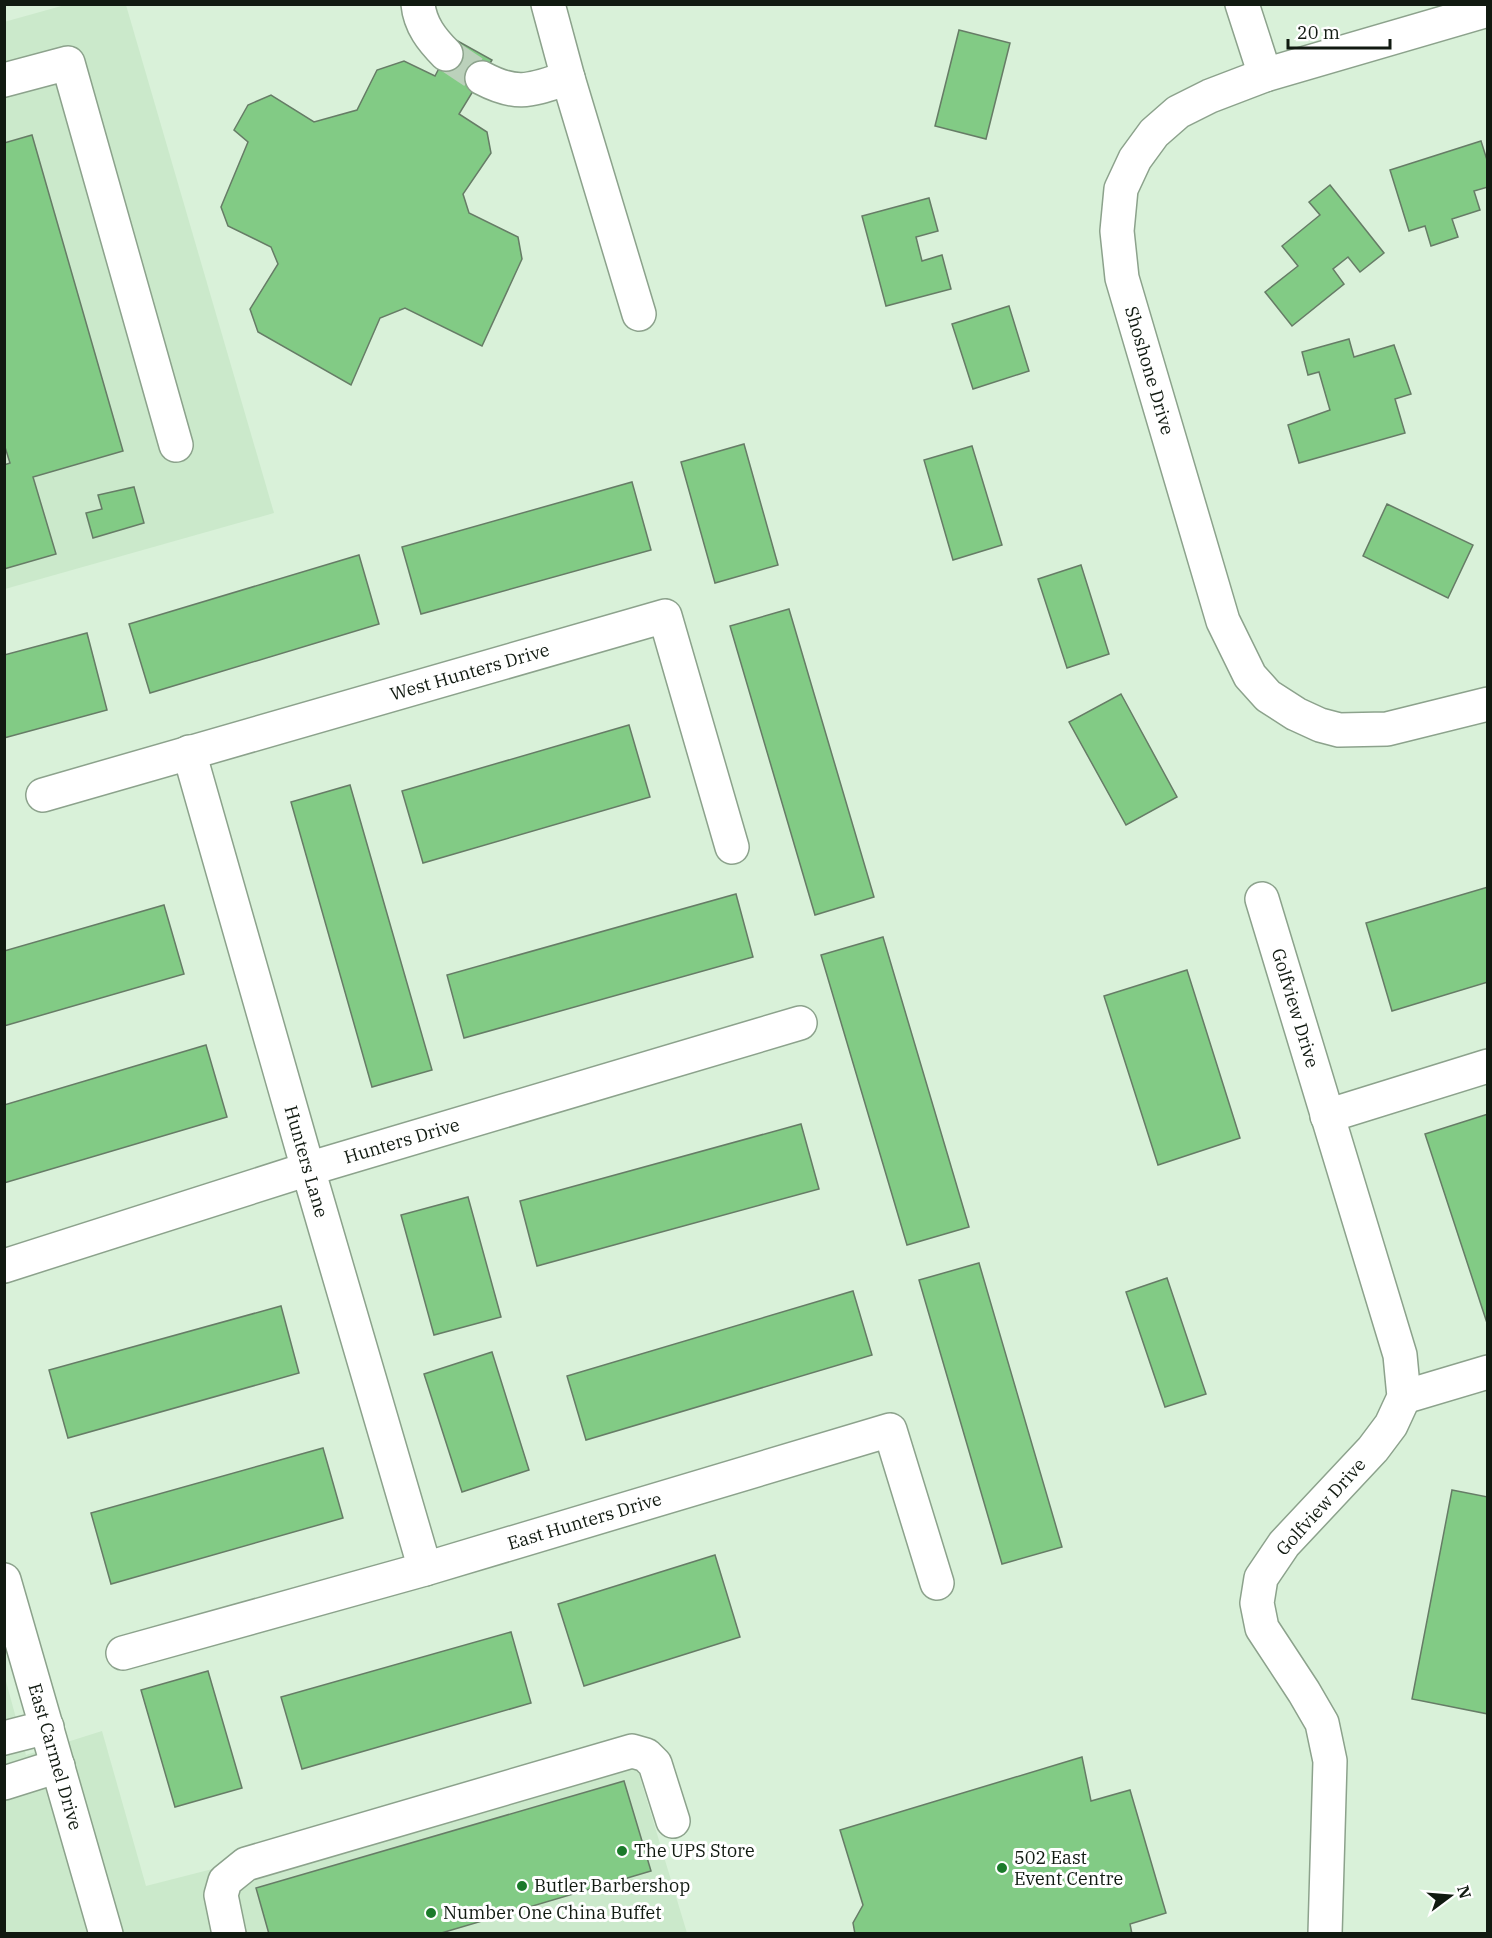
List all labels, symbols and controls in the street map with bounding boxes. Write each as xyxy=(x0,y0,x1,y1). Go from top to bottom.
scale bar xyxy=(1288,12,1390,50)
text: 20 m xyxy=(1297,21,1340,44)
street label: Shoshone Drive xyxy=(1120,303,1180,437)
street label: West Hunters Drive xyxy=(387,638,552,706)
street label: Golfview Drive xyxy=(1267,946,1324,1070)
street label: Hunters Lane xyxy=(279,1103,334,1220)
street label: Hunters Drive xyxy=(341,1113,462,1169)
street label: Golfview Drive xyxy=(1271,1453,1370,1560)
street label: East Hunters Drive xyxy=(505,1487,664,1555)
street label: East Carmel Drive xyxy=(23,1681,87,1833)
place label: The UPS Store xyxy=(634,1839,755,1862)
marker: The UPS Store xyxy=(615,1844,629,1858)
place label: 502 East Event Centre xyxy=(1014,1846,1123,1890)
marker: 502 East Event Centre xyxy=(995,1861,1009,1875)
north arrow xyxy=(1420,1866,1480,1926)
place label: Butler Barbershop xyxy=(534,1874,690,1897)
marker: Butler Barbershop xyxy=(515,1879,529,1893)
text: N xyxy=(1453,1883,1476,1901)
place label: Number One China Buffet xyxy=(443,1901,662,1924)
marker: Number One China Buffet xyxy=(424,1906,438,1920)

